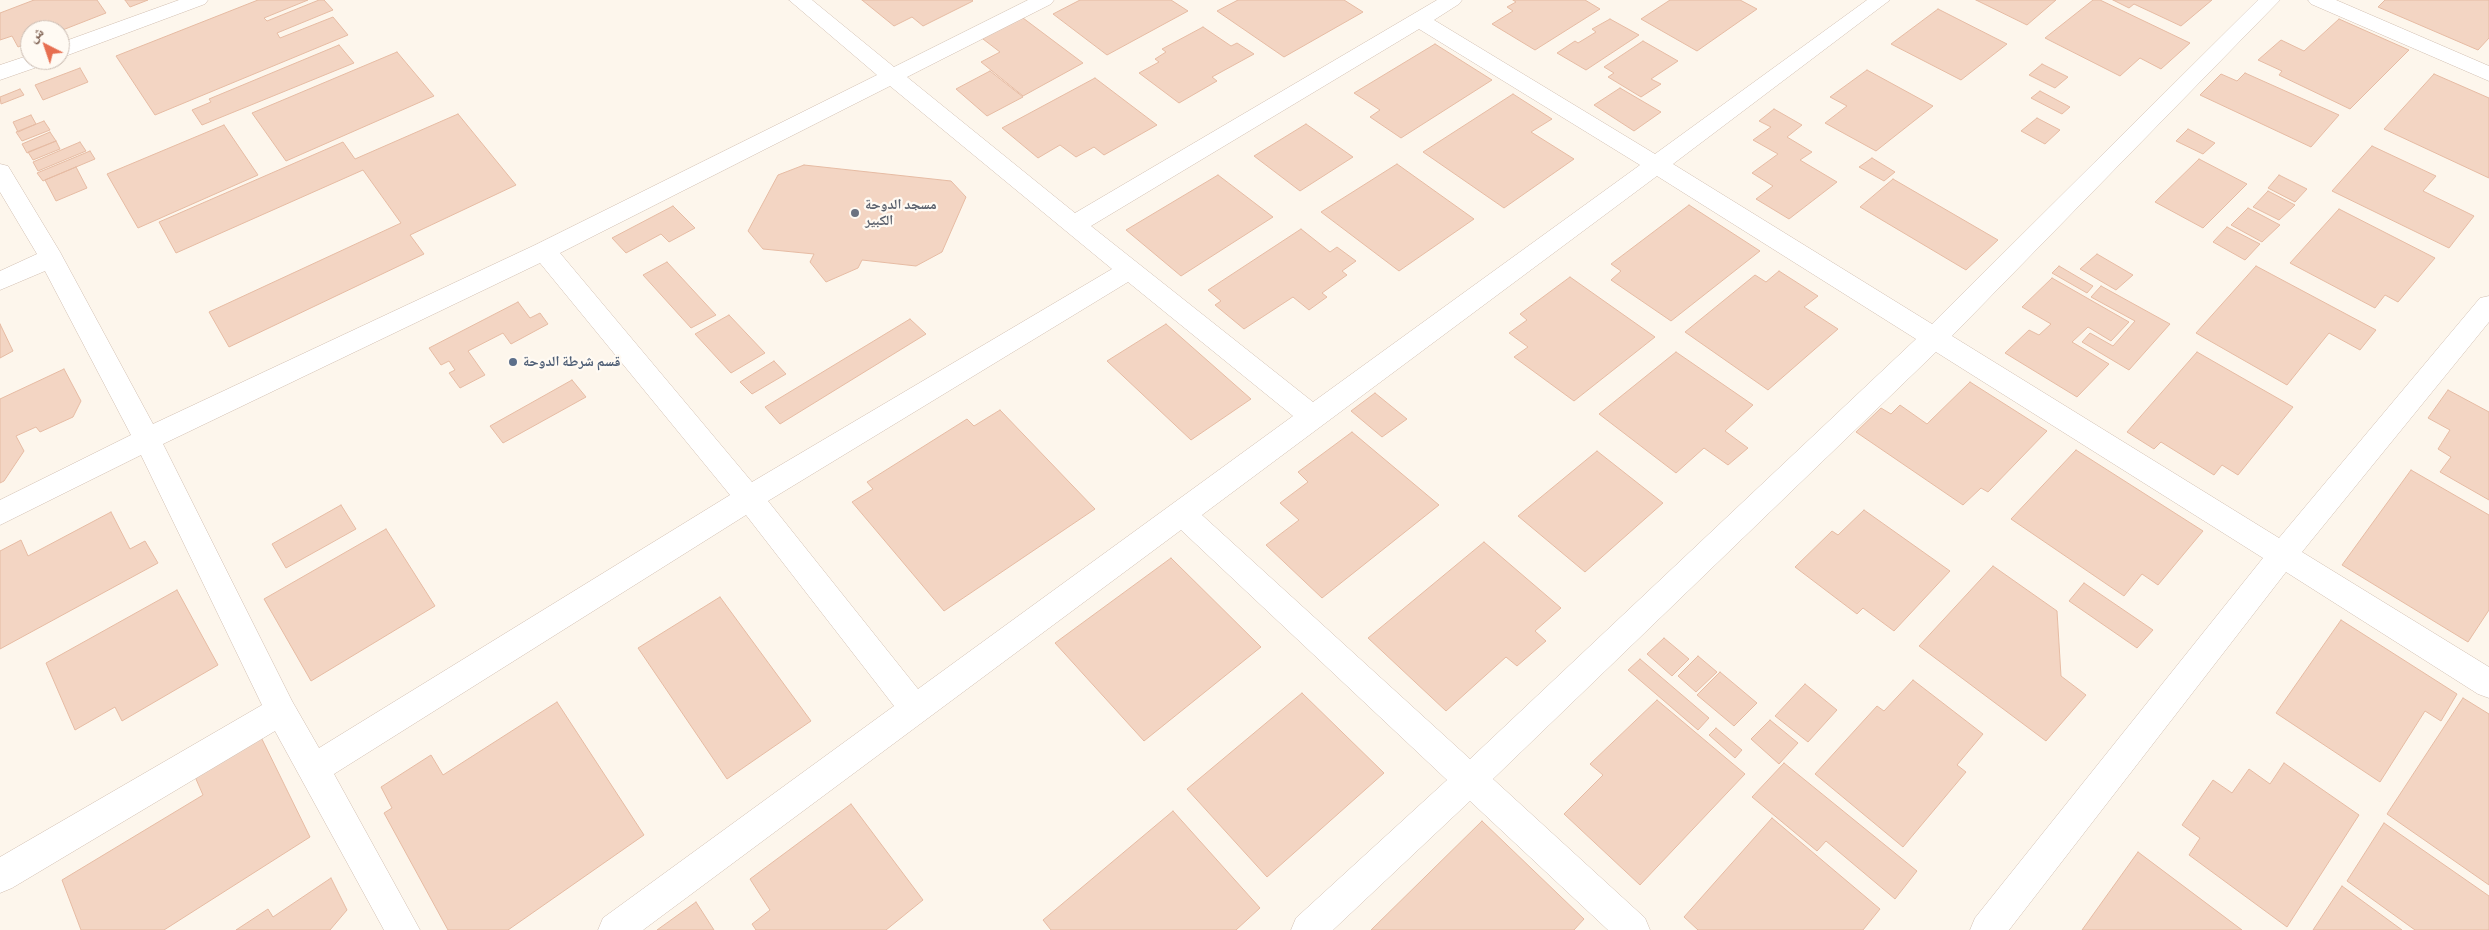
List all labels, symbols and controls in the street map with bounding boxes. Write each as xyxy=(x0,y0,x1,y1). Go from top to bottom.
north arrow xyxy=(20,20,70,70)
text: ش xyxy=(24,22,48,47)
place label: مسجد الدوحة الكبير xyxy=(865,197,937,230)
marker: مسجد الدوحة الكبير xyxy=(849,207,861,219)
place label: قسم شرطة الدوحة xyxy=(523,354,620,370)
marker: قسم شرطة الدوحة xyxy=(507,356,519,368)

